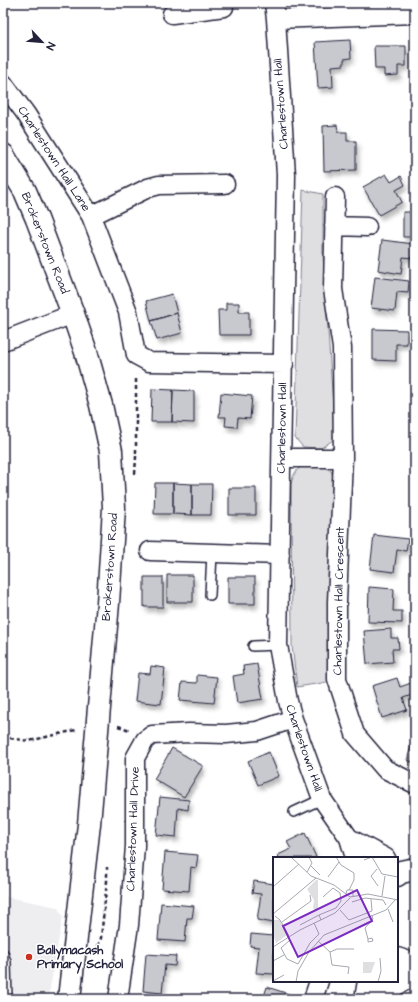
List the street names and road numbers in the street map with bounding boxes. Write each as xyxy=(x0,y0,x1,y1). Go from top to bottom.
street label: Charlestown Hall xyxy=(269,58,293,150)
street label: Charlestown Hall Lane xyxy=(14,103,95,215)
street label: Brokerstown Road xyxy=(17,190,73,296)
street label: Charlestown Hall xyxy=(273,382,291,474)
street label: Brokerstown Road xyxy=(98,512,122,622)
street label: Charlestown Hall Crescent xyxy=(329,527,349,675)
street label: Charlestown Hall xyxy=(281,702,327,794)
street label: Charlestown Hall Drive xyxy=(122,766,144,892)

